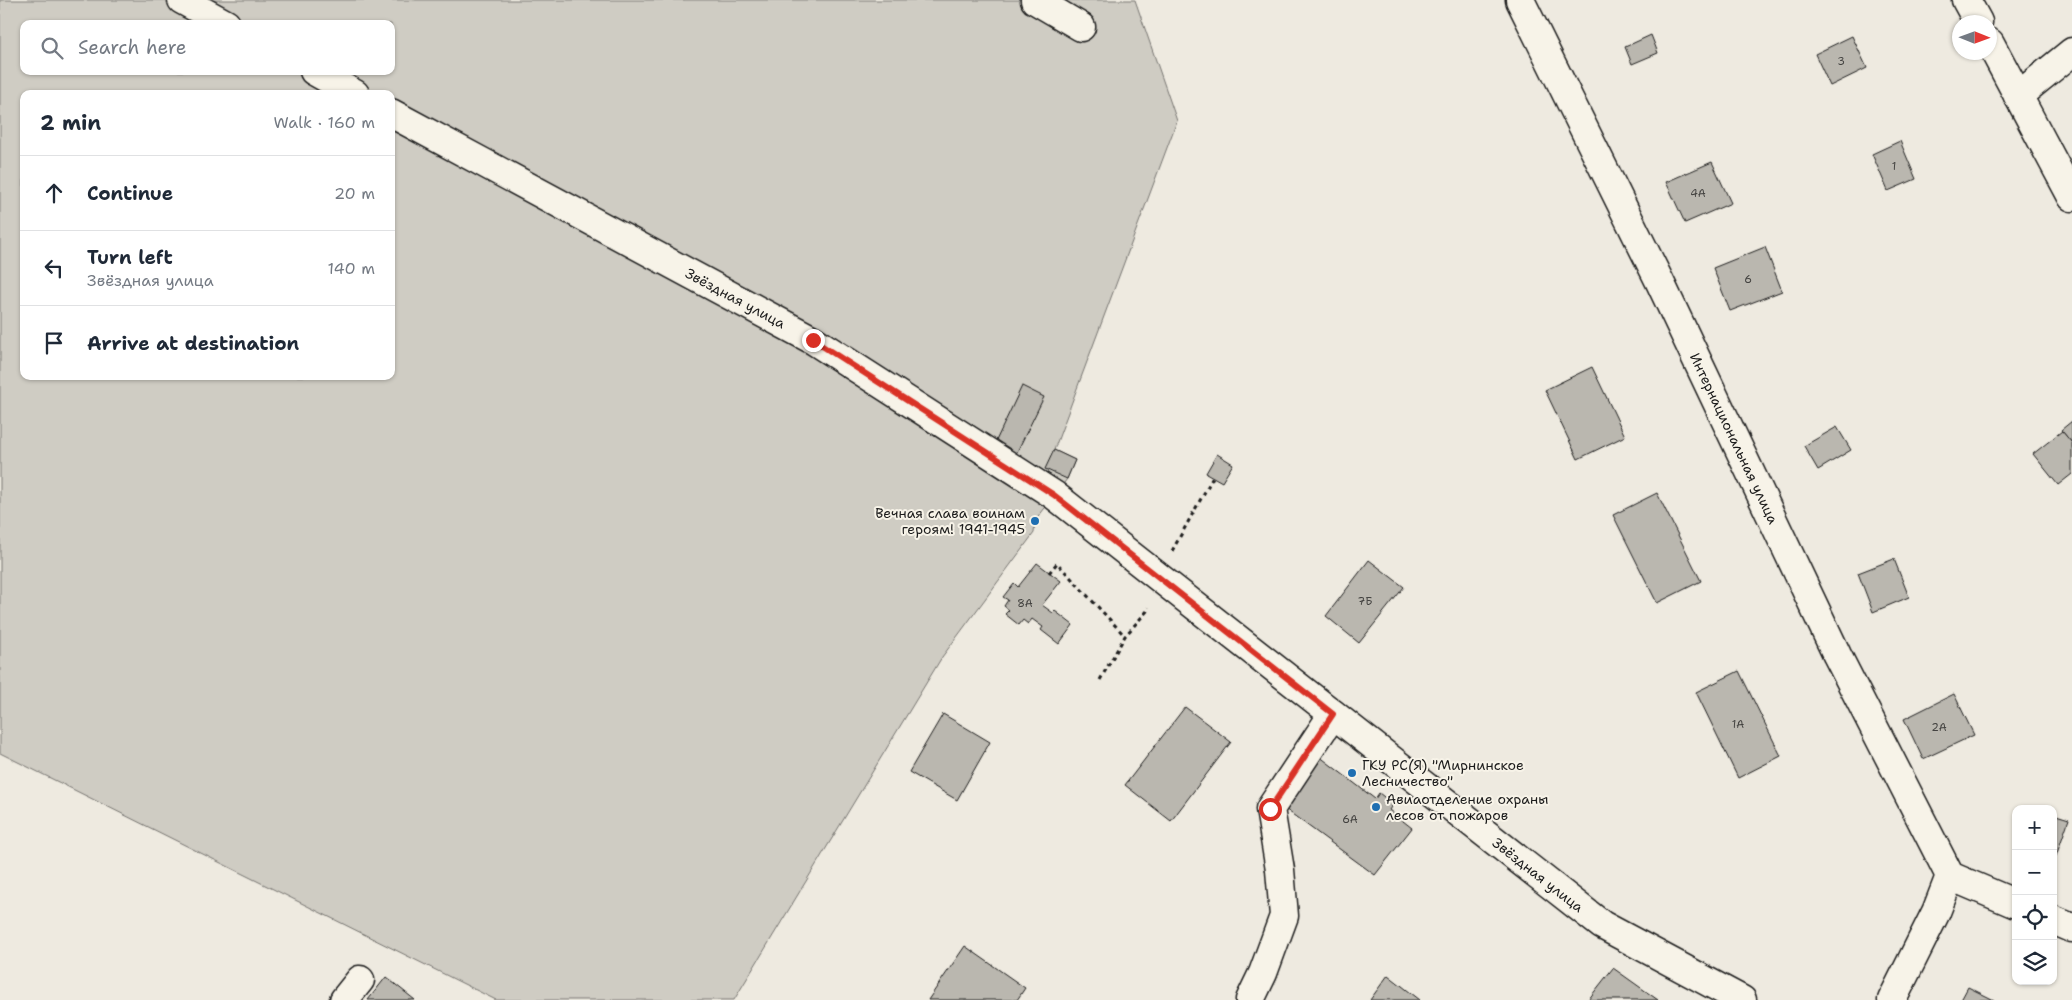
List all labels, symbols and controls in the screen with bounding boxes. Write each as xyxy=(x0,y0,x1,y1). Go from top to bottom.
north arrow xyxy=(1952,15,1997,60)
search box xyxy=(20,20,395,75)
icon: search xyxy=(38,34,66,62)
text: Search here xyxy=(78,35,187,60)
house number: 3 xyxy=(1837,54,1845,69)
text: 2 min xyxy=(40,109,101,137)
text: Walk · 160 m xyxy=(274,112,375,133)
house number: 1 xyxy=(1892,159,1896,174)
icon: ahead xyxy=(40,179,68,207)
text: Continue xyxy=(87,181,173,206)
text: 20 m xyxy=(334,183,375,204)
house number: 4А xyxy=(1690,186,1706,201)
text: Turn left xyxy=(87,245,173,270)
icon: left xyxy=(40,254,68,282)
text: 140 m xyxy=(328,258,375,279)
street label: Звёздная улица xyxy=(682,264,789,333)
text: Звёздная улица xyxy=(87,270,214,291)
house number: 6 xyxy=(1744,272,1752,287)
icon: arrive xyxy=(40,329,68,357)
route end xyxy=(802,329,825,352)
text: Arrive at destination xyxy=(87,331,299,356)
street label: Интернациональная улица xyxy=(1686,350,1783,527)
place label: Вечная слава воинам героям! 1941-1945 xyxy=(875,504,1025,538)
marker: Вечная слава воинам героям! 1941-1945 xyxy=(1029,515,1041,527)
house number: 7Б xyxy=(1358,594,1372,609)
house number: 8А xyxy=(1017,596,1033,611)
house number: 1А xyxy=(1732,717,1744,732)
house number: 2А xyxy=(1931,720,1947,735)
place label: ГКУ РС(Я) "Мирнинское Лесничество" xyxy=(1362,756,1524,790)
marker: ГКУ РС(Я) "Мирнинское Лесничество" xyxy=(1346,767,1358,779)
place label: Авиаотделение охраны лесов от пожаров xyxy=(1386,790,1548,824)
route start xyxy=(1259,798,1282,821)
marker: Авиаотделение охраны лесов от пожаров xyxy=(1370,801,1382,813)
map controls xyxy=(2012,805,2057,985)
button: + xyxy=(2012,805,2057,850)
house number: 6А xyxy=(1342,812,1358,827)
street label: Звёздная улица xyxy=(1489,834,1587,916)
button: − xyxy=(2012,850,2057,895)
button: locate xyxy=(2012,895,2057,940)
button: layers xyxy=(2012,940,2057,985)

